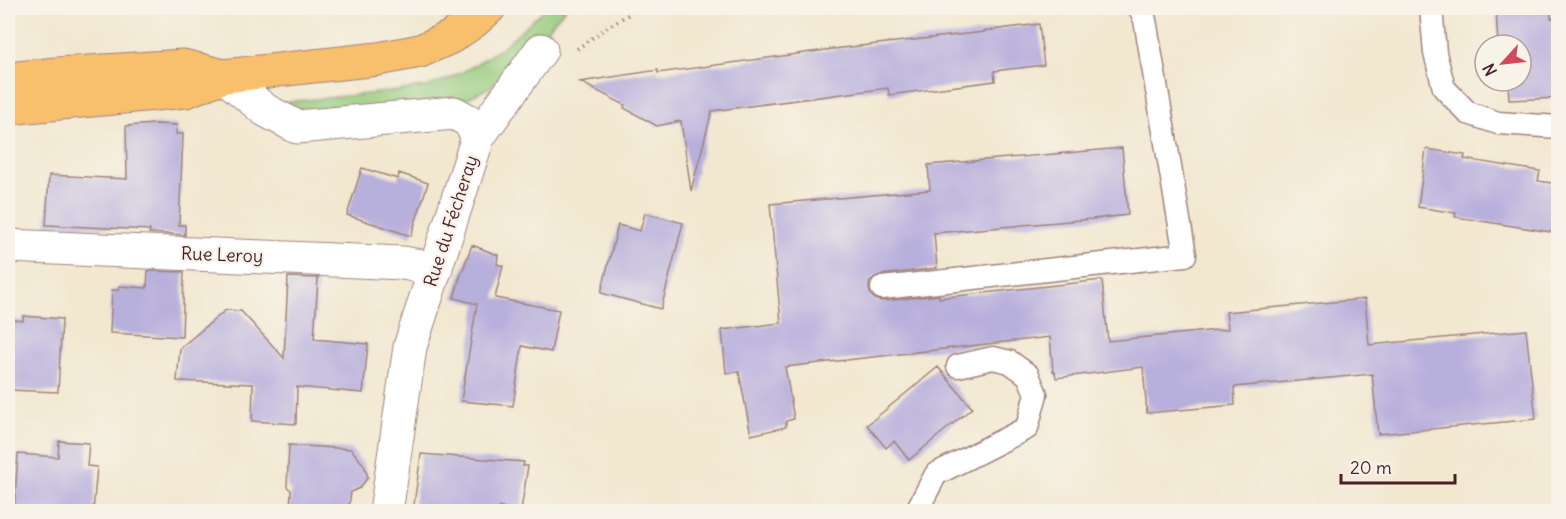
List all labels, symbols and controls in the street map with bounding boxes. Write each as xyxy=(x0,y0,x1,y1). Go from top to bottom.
north arrow xyxy=(1473,33,1533,93)
text: N xyxy=(1478,60,1501,79)
street label: Rue du Fécheray xyxy=(418,152,483,289)
street label: Rue Leroy xyxy=(181,242,264,267)
scale bar xyxy=(1341,447,1455,485)
text: 20 m xyxy=(1350,456,1392,479)

